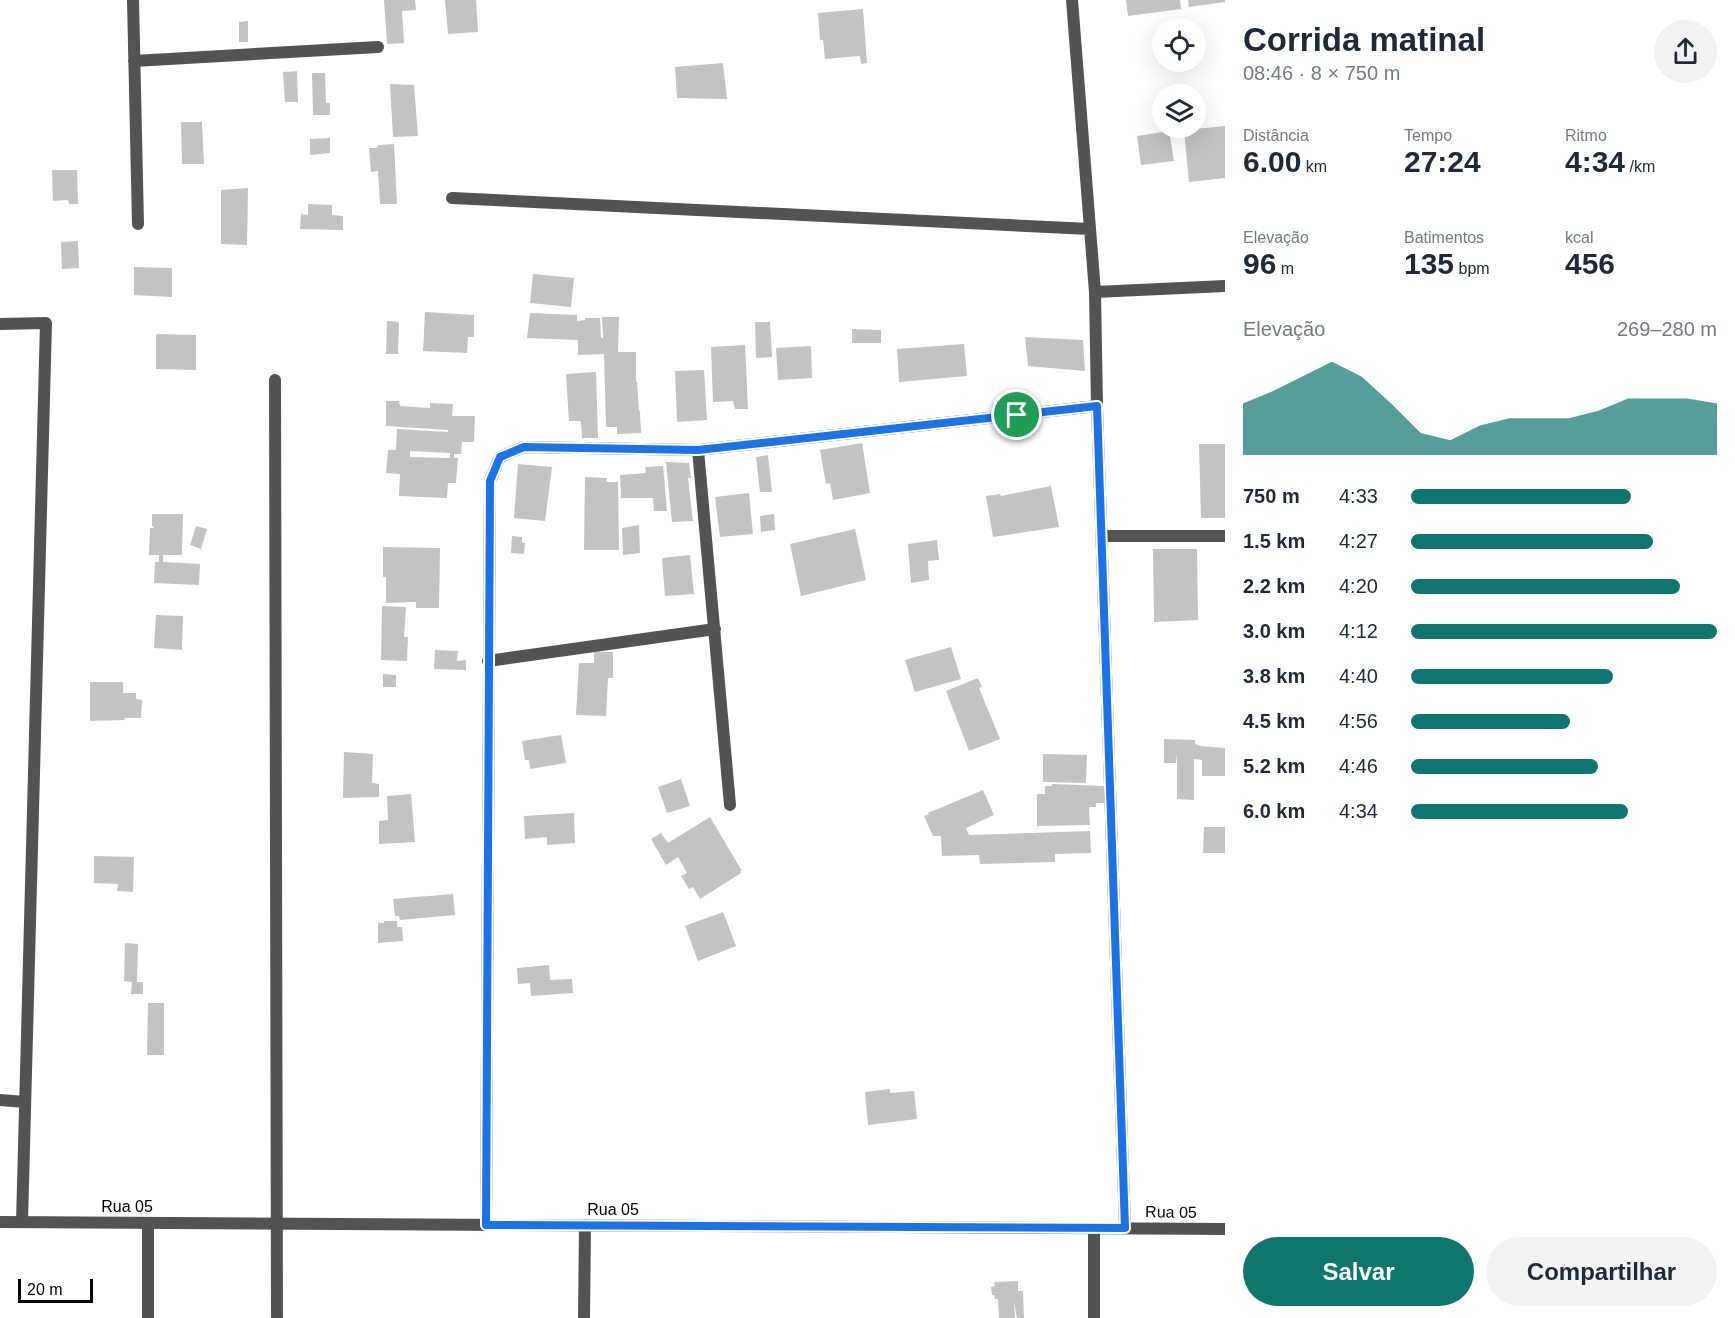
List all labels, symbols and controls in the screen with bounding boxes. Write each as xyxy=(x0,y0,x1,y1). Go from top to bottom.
map controls xyxy=(1152,18,1206,138)
button: locate xyxy=(1152,18,1206,72)
button: share xyxy=(1654,20,1717,83)
text: Corrida matinal xyxy=(1243,21,1485,58)
text: 08:46 · 8 × 750 m xyxy=(1243,62,1400,84)
button: layers xyxy=(1152,84,1206,138)
text: Distância xyxy=(1243,127,1309,144)
text: Tempo xyxy=(1404,127,1452,144)
text: Ritmo xyxy=(1565,127,1607,144)
text: 6.00 xyxy=(1243,145,1301,178)
text: 27:24 xyxy=(1404,145,1481,178)
text: 4:34 xyxy=(1565,145,1625,178)
text: km xyxy=(1301,158,1327,175)
text: /km xyxy=(1625,158,1655,175)
text: Elevação xyxy=(1243,229,1309,246)
text: Batimentos xyxy=(1404,229,1484,246)
text: kcal xyxy=(1565,229,1593,246)
text: 96 xyxy=(1243,247,1276,280)
text: 135 xyxy=(1404,247,1454,280)
text: 456 xyxy=(1565,247,1615,280)
text: m xyxy=(1276,260,1294,277)
text: bpm xyxy=(1454,260,1490,277)
text: Elevação xyxy=(1243,318,1325,340)
text: 269–280 m xyxy=(1617,318,1717,340)
pin xyxy=(991,389,1042,440)
icon: arrive xyxy=(1000,398,1033,431)
text: 750 m xyxy=(1243,485,1300,507)
text: 4:33 xyxy=(1339,485,1378,507)
text: 1.5 km xyxy=(1243,530,1305,552)
text: 4:27 xyxy=(1339,530,1378,552)
text: 2.2 km xyxy=(1243,575,1305,597)
text: 4:20 xyxy=(1339,575,1378,597)
text: 3.0 km xyxy=(1243,620,1305,642)
text: 4:12 xyxy=(1339,620,1378,642)
text: 3.8 km xyxy=(1243,665,1305,687)
text: 4:40 xyxy=(1339,665,1378,687)
text: 4.5 km xyxy=(1243,710,1305,732)
text: 4:56 xyxy=(1339,710,1378,732)
text: 5.2 km xyxy=(1243,755,1305,777)
text: 4:46 xyxy=(1339,755,1378,777)
text: 6.0 km xyxy=(1243,800,1305,822)
text: 4:34 xyxy=(1339,800,1378,822)
street label: Rua 05 xyxy=(101,1198,153,1215)
street label: Rua 05 xyxy=(587,1201,639,1218)
street label: Rua 05 xyxy=(1145,1203,1197,1221)
button: Salvar xyxy=(1243,1237,1474,1306)
button: Compartilhar xyxy=(1486,1237,1717,1306)
scale bar xyxy=(18,1276,93,1304)
text: 20 m xyxy=(27,1281,63,1298)

